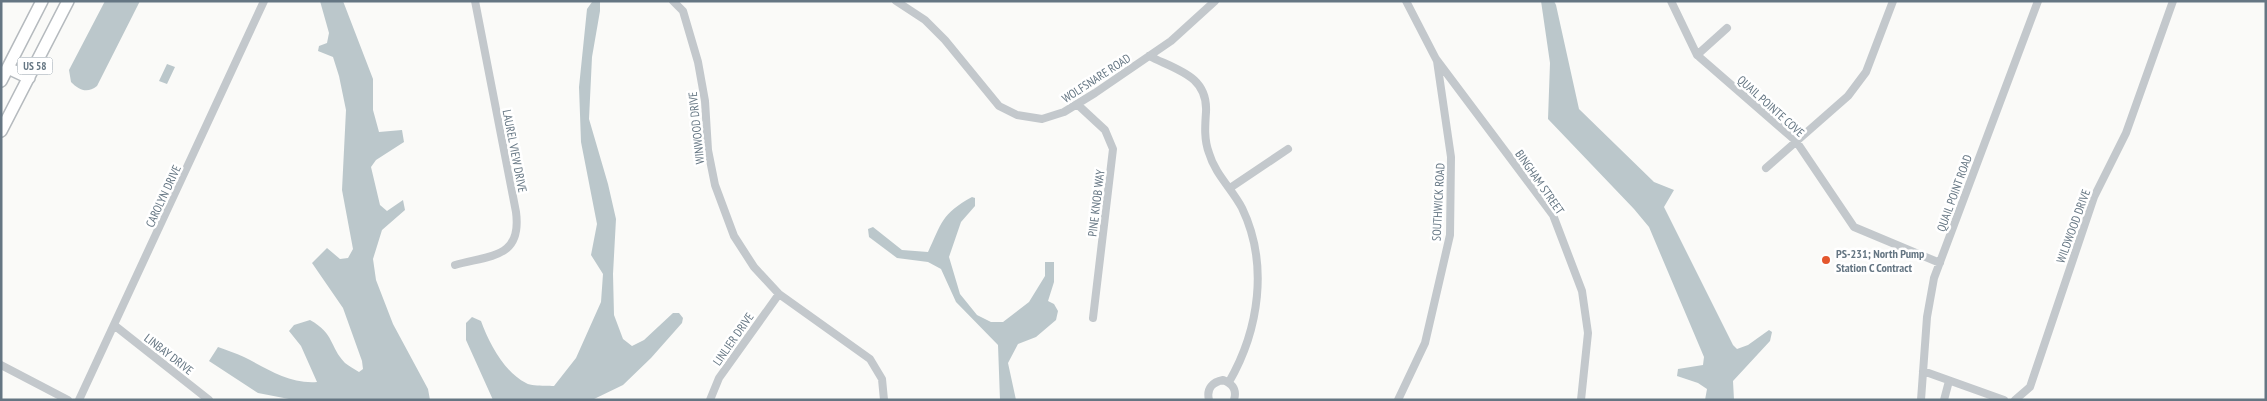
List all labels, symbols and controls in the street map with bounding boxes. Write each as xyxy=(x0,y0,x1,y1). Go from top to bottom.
street label: WOLFSNARE ROAD xyxy=(1059,50,1133,106)
road number: US 58 xyxy=(18,58,52,74)
street label: QUAIL POINTE COVE xyxy=(1734,72,1808,140)
street label: WINWOOD DRIVE xyxy=(685,91,707,165)
street label: LAUREL VIEW DRIVE xyxy=(500,108,530,194)
street label: BINGHAM STREET xyxy=(1512,147,1568,218)
street label: QUAIL POINT ROAD xyxy=(1933,152,1975,234)
street label: CAROLYN DRIVE xyxy=(142,163,184,229)
street label: SOUTHWICK ROAD xyxy=(1428,163,1448,241)
street label: PINE KNOB WAY xyxy=(1084,168,1108,237)
street label: WILDWOOD DRIVE xyxy=(2053,187,2093,265)
place label: PS-231; North Pump Station C Contract xyxy=(1836,246,1925,275)
marker: PS-231; North Pump Station C Contract xyxy=(1820,254,1832,266)
street label: LINLIER DRIVE xyxy=(709,310,757,368)
street label: LINBAY DRIVE xyxy=(141,330,197,378)

